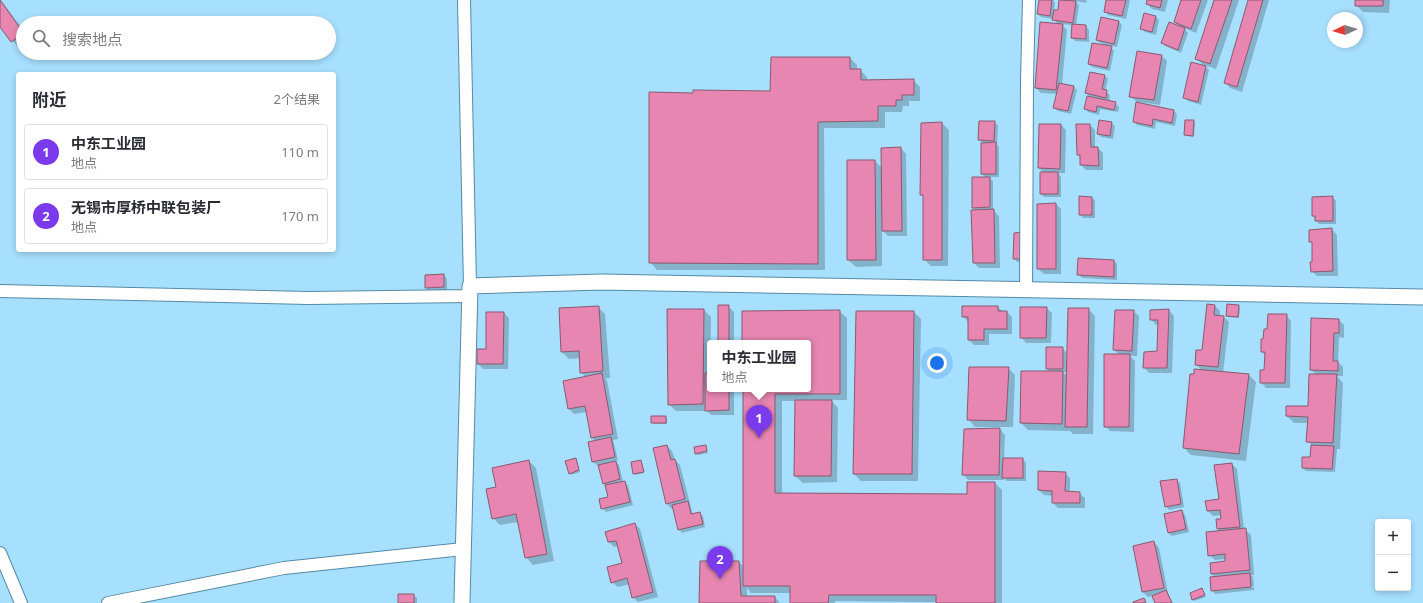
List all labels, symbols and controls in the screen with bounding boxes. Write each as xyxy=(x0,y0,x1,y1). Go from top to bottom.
north arrow xyxy=(1327,12,1363,48)
search box xyxy=(16,16,336,60)
icon: search xyxy=(30,27,52,49)
text: 搜索地点 xyxy=(62,29,122,49)
text: 附近 xyxy=(32,88,66,111)
text: 2个结果 xyxy=(274,90,320,108)
text: 中东工业园 xyxy=(71,133,146,153)
text: 1 xyxy=(42,143,50,161)
text: 110 m xyxy=(281,143,319,161)
text: 地点 xyxy=(71,154,97,172)
text: 无锡市厚桥中联包装厂 xyxy=(71,197,221,217)
text: 2 xyxy=(42,207,50,225)
text: 170 m xyxy=(281,207,319,225)
text: 地点 xyxy=(71,218,97,236)
popup xyxy=(707,340,811,392)
text: 中东工业园 xyxy=(721,347,797,367)
your location xyxy=(927,353,947,373)
text: 地点 xyxy=(721,368,748,386)
pin: 1 xyxy=(746,405,772,438)
map controls xyxy=(1375,519,1411,591)
button: + xyxy=(1375,519,1411,555)
pin: 2 xyxy=(707,546,733,579)
button: − xyxy=(1375,555,1411,591)

